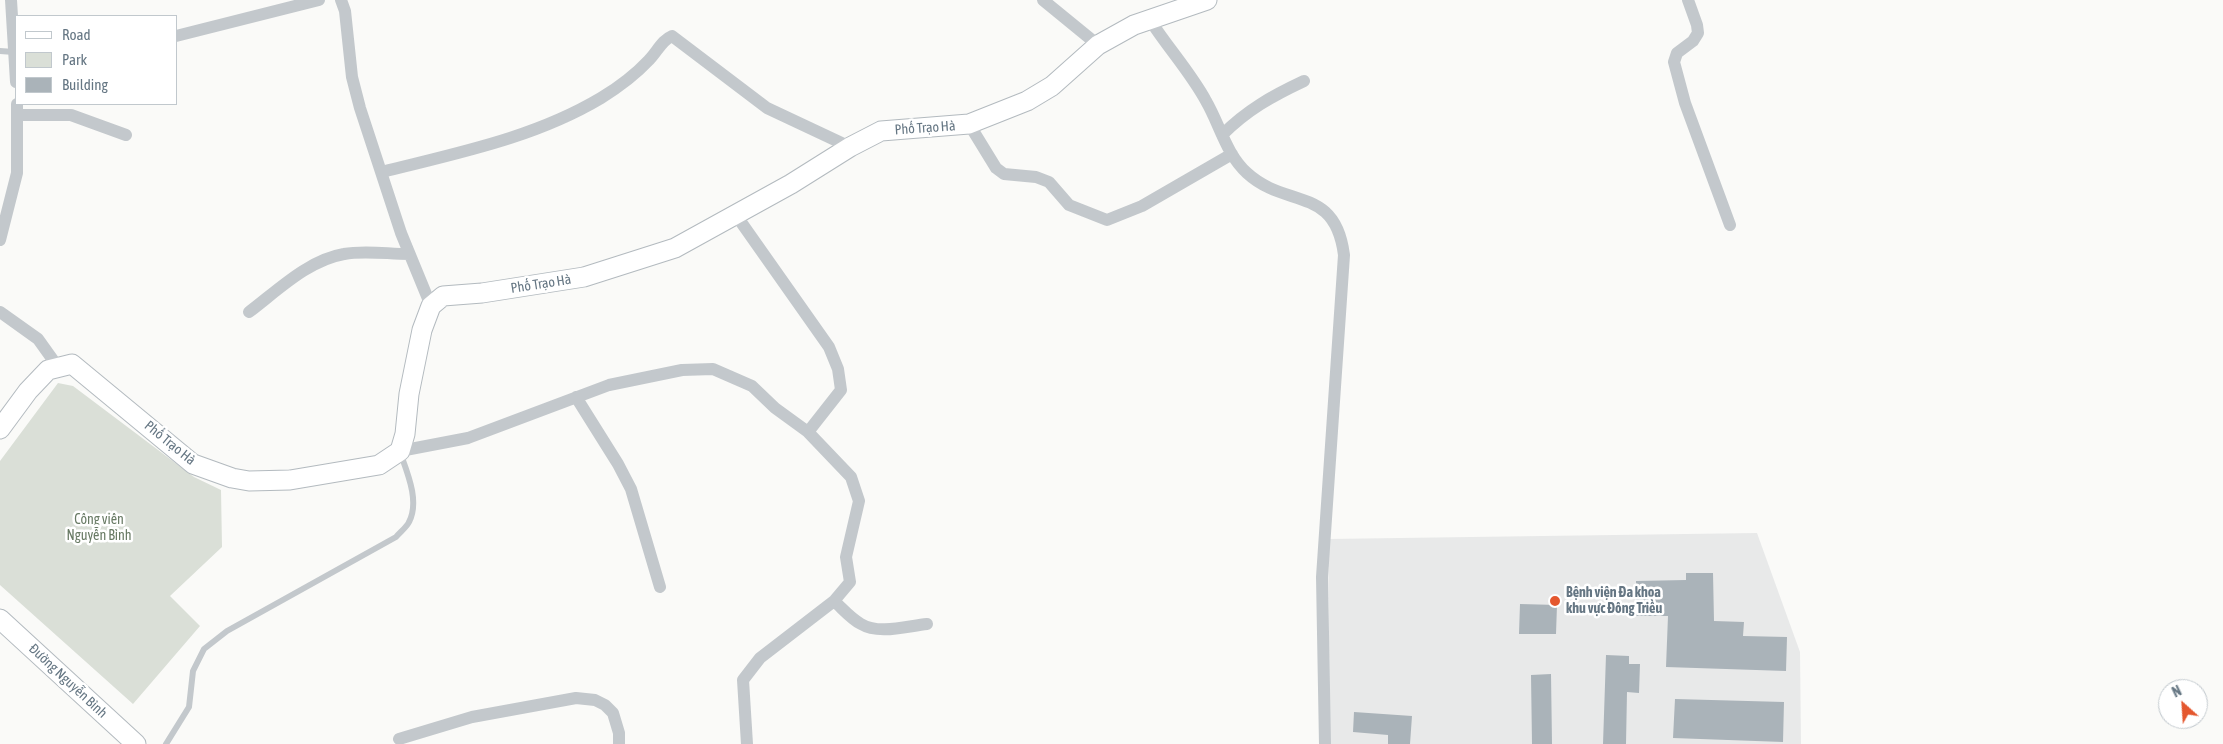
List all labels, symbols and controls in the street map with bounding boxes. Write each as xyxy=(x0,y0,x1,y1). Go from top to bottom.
legend xyxy=(15,15,178,105)
text: Road xyxy=(62,26,91,43)
text: Park xyxy=(62,51,87,68)
text: Building xyxy=(62,76,108,93)
street label: Phố Trạo Hà xyxy=(894,117,956,139)
street label: Phố Trạo Hà xyxy=(510,271,572,297)
street label: Phố Trạo Hà xyxy=(141,417,199,469)
park label: Công viên Nguyễn Bình xyxy=(66,512,132,544)
place label: Bệnh viện Đa khoa khu vực Đông Triều xyxy=(1566,585,1662,618)
marker: Bệnh viện Đa khoa khu vực Đông Triều xyxy=(1548,594,1562,608)
street label: Đường Nguyễn Bình xyxy=(25,640,111,722)
north arrow xyxy=(2158,679,2208,729)
text: N xyxy=(2170,682,2184,700)

